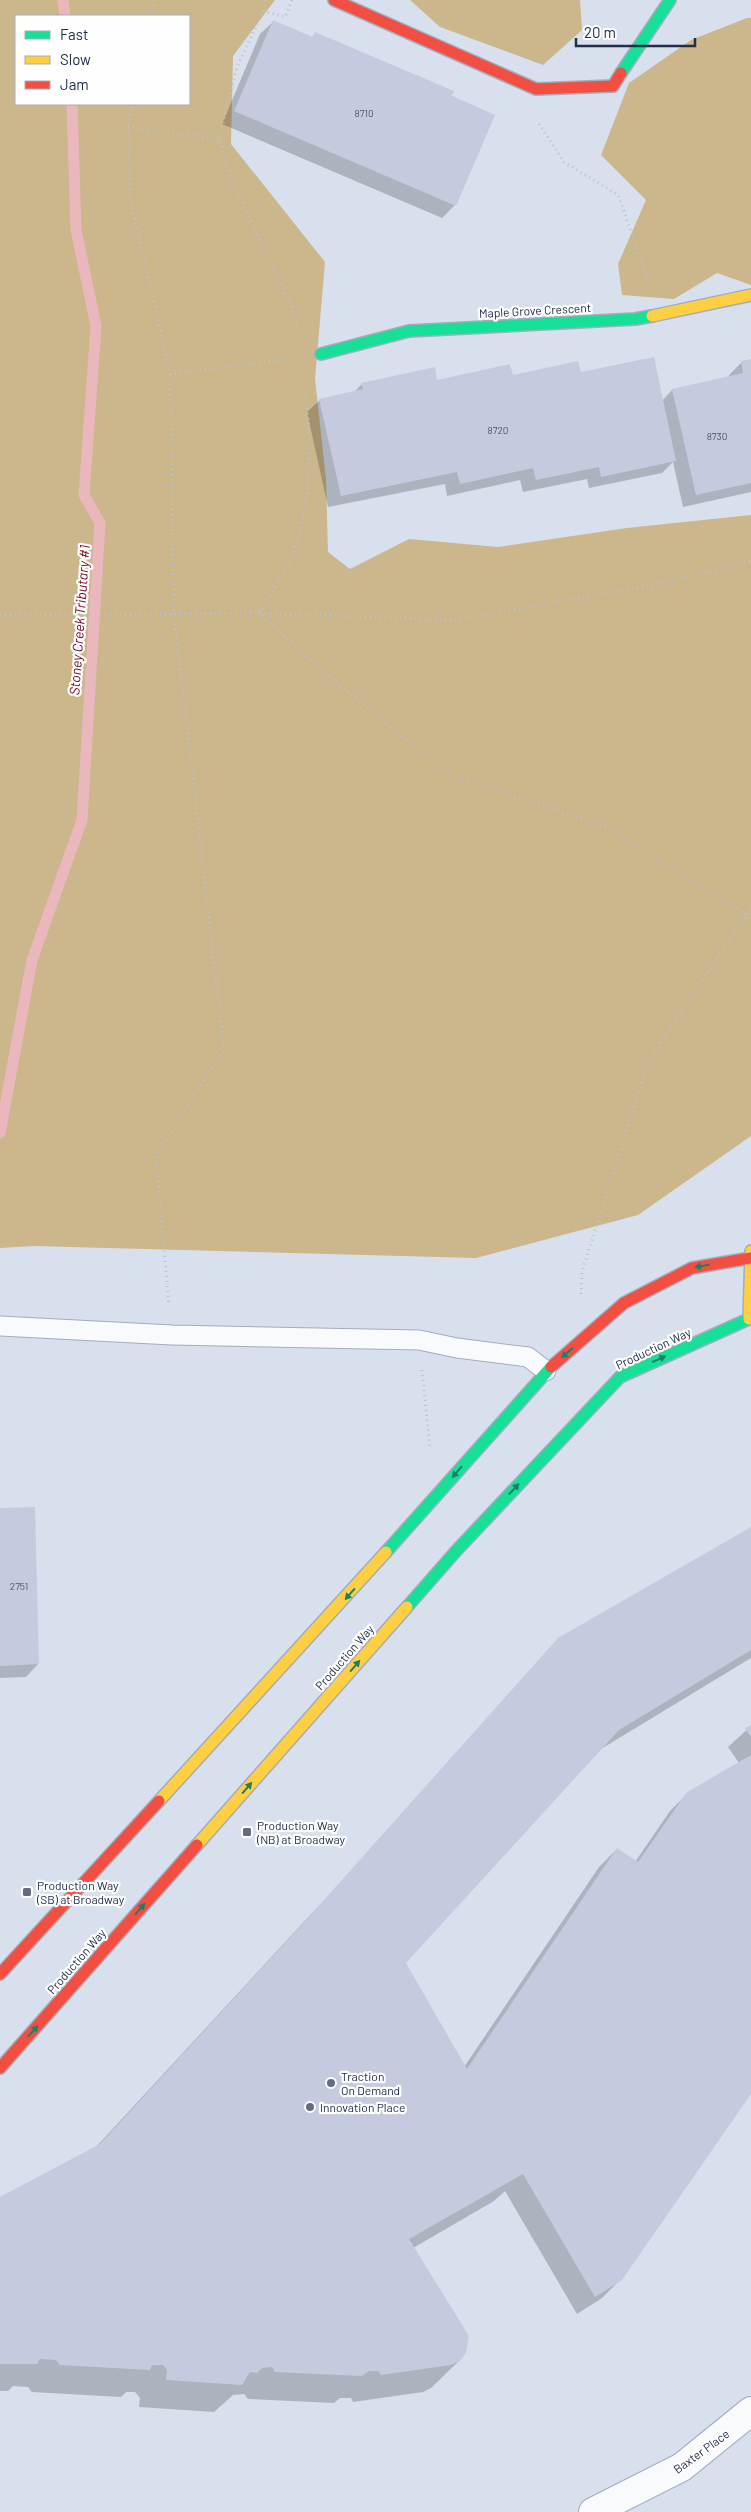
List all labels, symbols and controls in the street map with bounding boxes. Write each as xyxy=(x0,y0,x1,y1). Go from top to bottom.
legend xyxy=(15,15,190,105)
scale bar xyxy=(576,15,695,47)
text: 20 m xyxy=(584,23,616,41)
text: Fast xyxy=(60,25,88,43)
text: Slow xyxy=(60,50,91,68)
text: Jam xyxy=(60,75,89,93)
house number: 8710 xyxy=(354,107,374,119)
street label: Maple Grove Crescent xyxy=(479,300,591,320)
house number: 8720 xyxy=(488,424,508,436)
house number: 8730 xyxy=(707,430,727,442)
water label: Stoney Creek Tributary #1 xyxy=(65,544,93,696)
one-way arrow xyxy=(694,1263,710,1271)
street label: Production Way xyxy=(613,1324,693,1372)
one-way arrow xyxy=(560,1347,573,1358)
one-way arrow xyxy=(652,1355,666,1363)
one-way arrow xyxy=(452,1466,463,1478)
one-way arrow xyxy=(508,1483,520,1495)
house number: 2751 xyxy=(10,1580,28,1592)
one-way arrow xyxy=(344,1588,355,1601)
street label: Production Way xyxy=(312,1621,376,1692)
one-way arrow xyxy=(349,1660,361,1672)
one-way arrow xyxy=(242,1781,253,1794)
place label: Production Way (NB) at Broadway xyxy=(256,1818,346,1846)
marker: Production Way (NB) at Broadway xyxy=(241,1826,253,1838)
place label: Production Way (SB) at Broadway xyxy=(36,1878,125,1906)
marker: Production Way (SB) at Broadway xyxy=(21,1886,33,1898)
one-way arrow xyxy=(134,1904,146,1916)
street label: Production Way xyxy=(44,1925,108,1996)
one-way arrow xyxy=(27,2025,38,2038)
place label: Traction On Demand xyxy=(341,2069,400,2097)
marker: Traction On Demand xyxy=(325,2077,337,2089)
place label: Innovation Place xyxy=(320,2100,405,2114)
marker: Innovation Place xyxy=(304,2101,316,2113)
street label: Baxter Place xyxy=(670,2426,732,2476)

